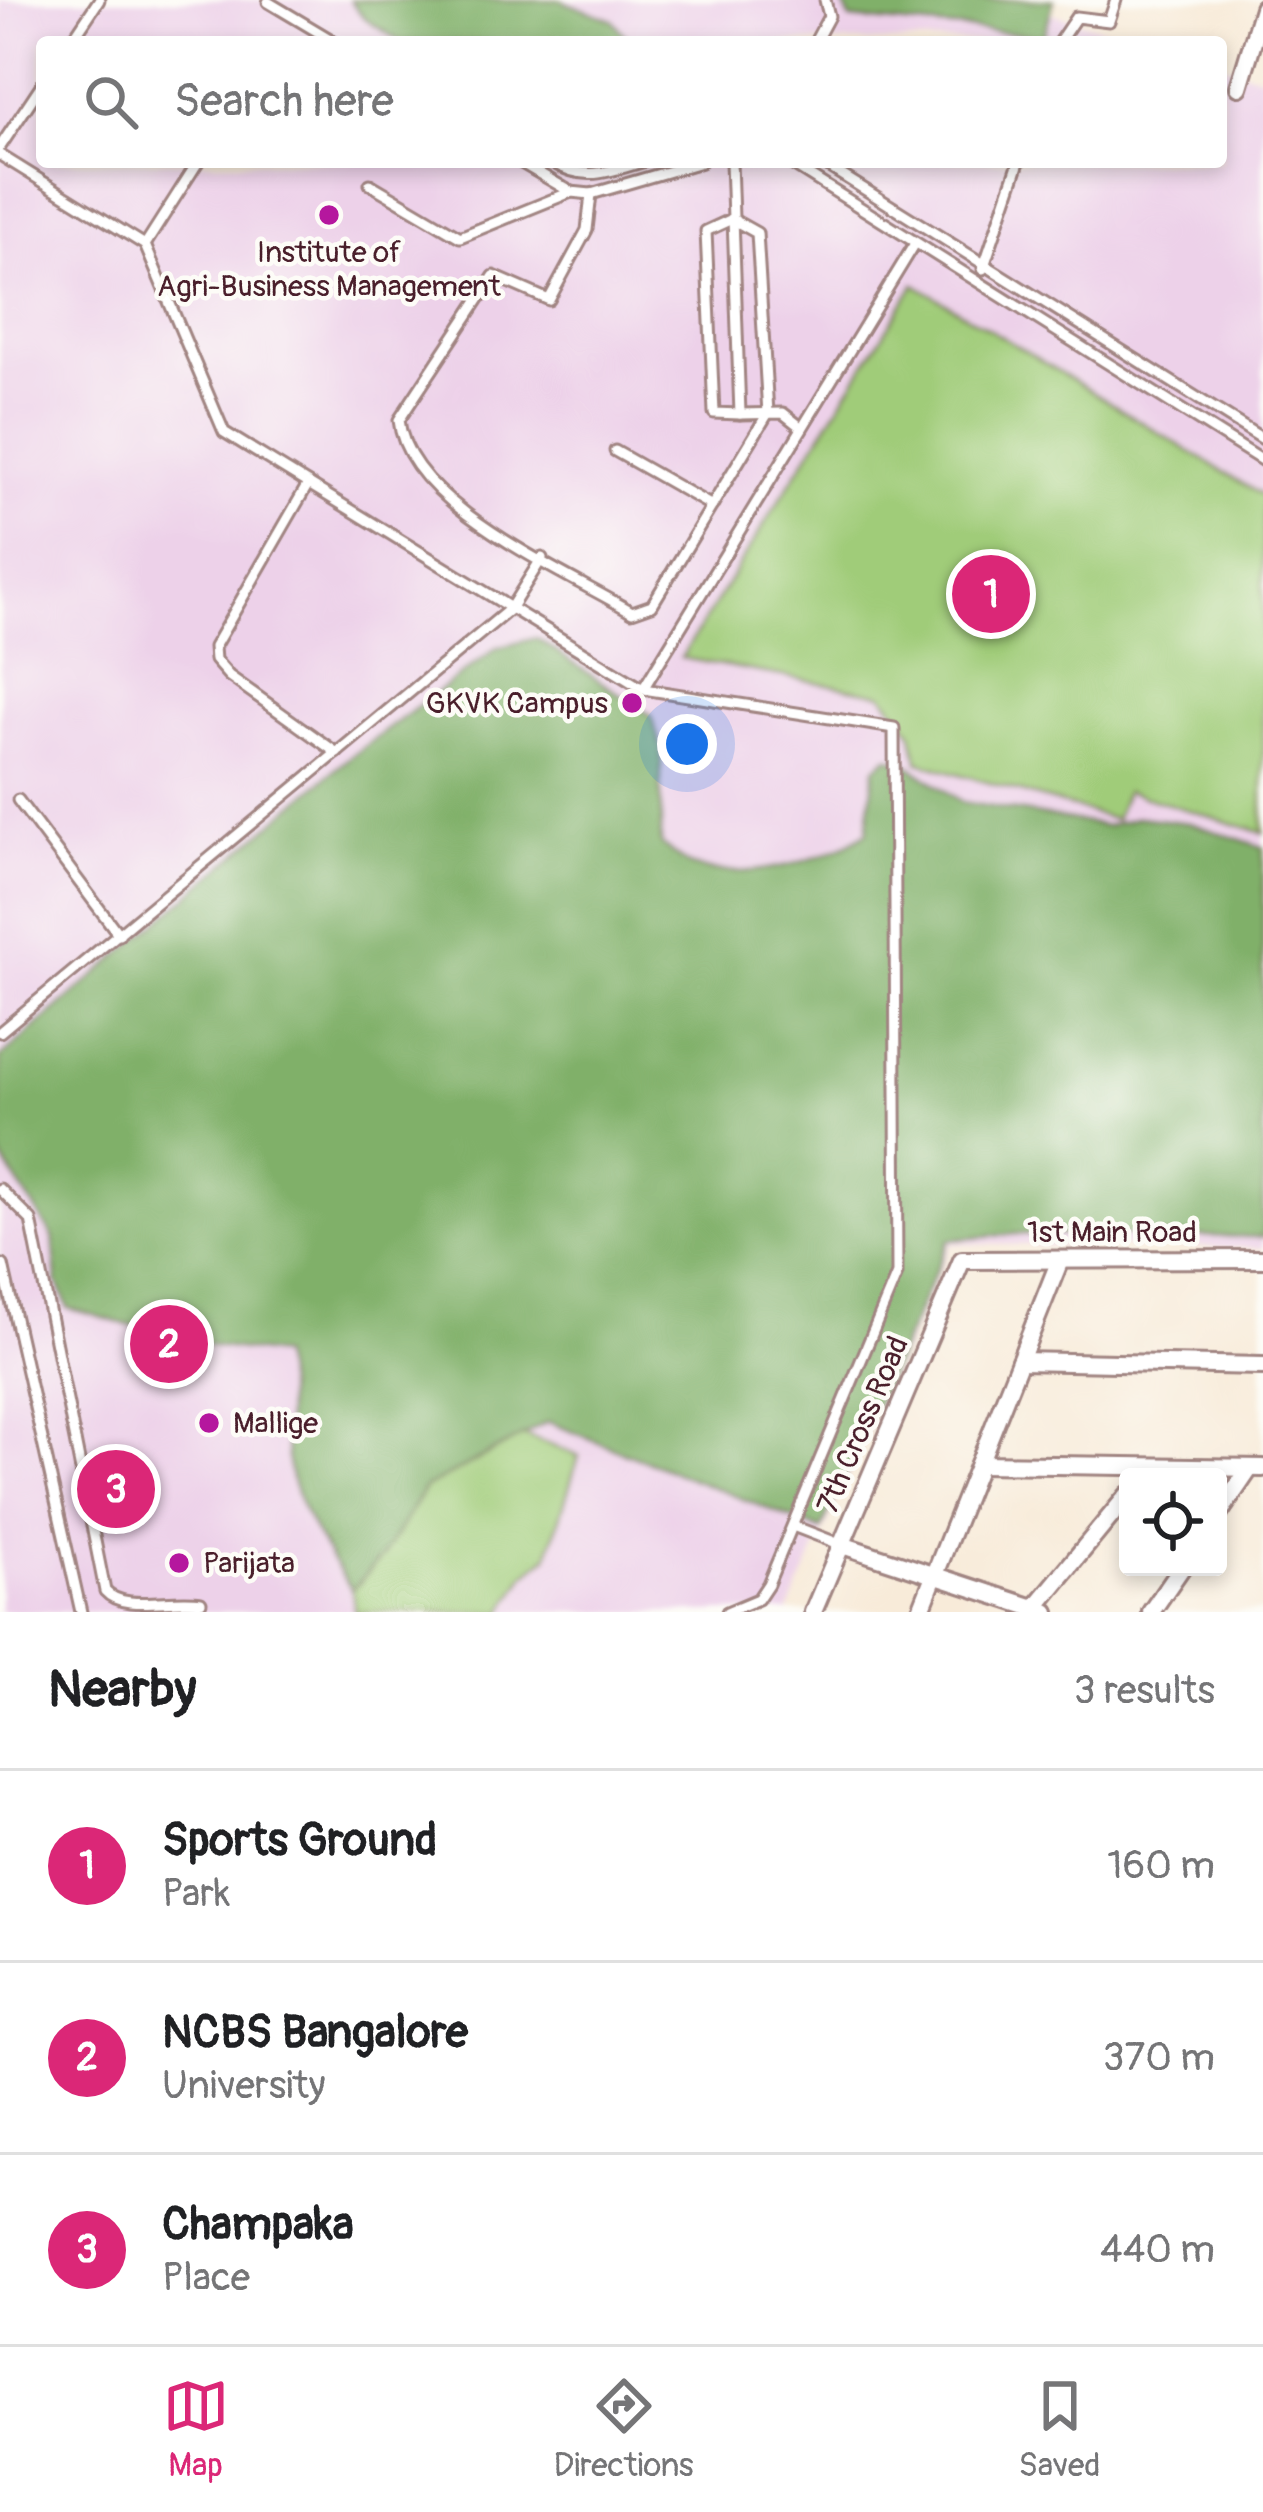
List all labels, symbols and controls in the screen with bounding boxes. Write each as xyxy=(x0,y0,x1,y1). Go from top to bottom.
search box xyxy=(36,36,1227,168)
icon: search xyxy=(78,69,144,135)
text: Search here xyxy=(174,74,394,130)
marker: Institute of Agri-Business Management xyxy=(316,202,342,228)
place label: Institute of Agri-Business Management xyxy=(157,234,502,305)
pin: 1 xyxy=(952,549,1030,639)
place label: GKVK Campus xyxy=(426,685,608,722)
marker: GKVK Campus xyxy=(619,690,645,716)
your location xyxy=(657,714,717,774)
street label: 1st Main Road xyxy=(1027,1214,1197,1251)
pin: 2 xyxy=(130,1299,208,1389)
street label: 7th Cross Road xyxy=(809,1331,917,1519)
place label: Mallige xyxy=(233,1405,318,1442)
marker: Mallige xyxy=(196,1410,222,1436)
pin: 3 xyxy=(77,1444,155,1534)
map controls xyxy=(1119,1468,1227,1576)
button: locate xyxy=(1119,1468,1227,1576)
place label: Parijata xyxy=(203,1545,295,1582)
marker: Parijata xyxy=(166,1550,192,1576)
text: Nearby xyxy=(48,1658,196,1722)
text: 3 results xyxy=(1074,1666,1215,1715)
text: Sports Ground xyxy=(162,1813,437,1869)
text: 1 xyxy=(79,1841,95,1890)
text: 160 m xyxy=(1107,1841,1215,1890)
text: Park xyxy=(162,1869,230,1918)
text: NCBS Bangalore xyxy=(162,2005,468,2061)
text: 2 xyxy=(76,2033,98,2082)
text: 370 m xyxy=(1103,2033,1215,2082)
text: University xyxy=(162,2061,325,2110)
text: Champaka xyxy=(162,2197,354,2253)
text: 3 xyxy=(76,2225,98,2274)
text: 440 m xyxy=(1100,2225,1215,2274)
text: Place xyxy=(162,2253,250,2302)
tab: Map xyxy=(163,2373,229,2486)
tab: Directions xyxy=(554,2373,694,2486)
tab: Saved xyxy=(1019,2373,1100,2486)

